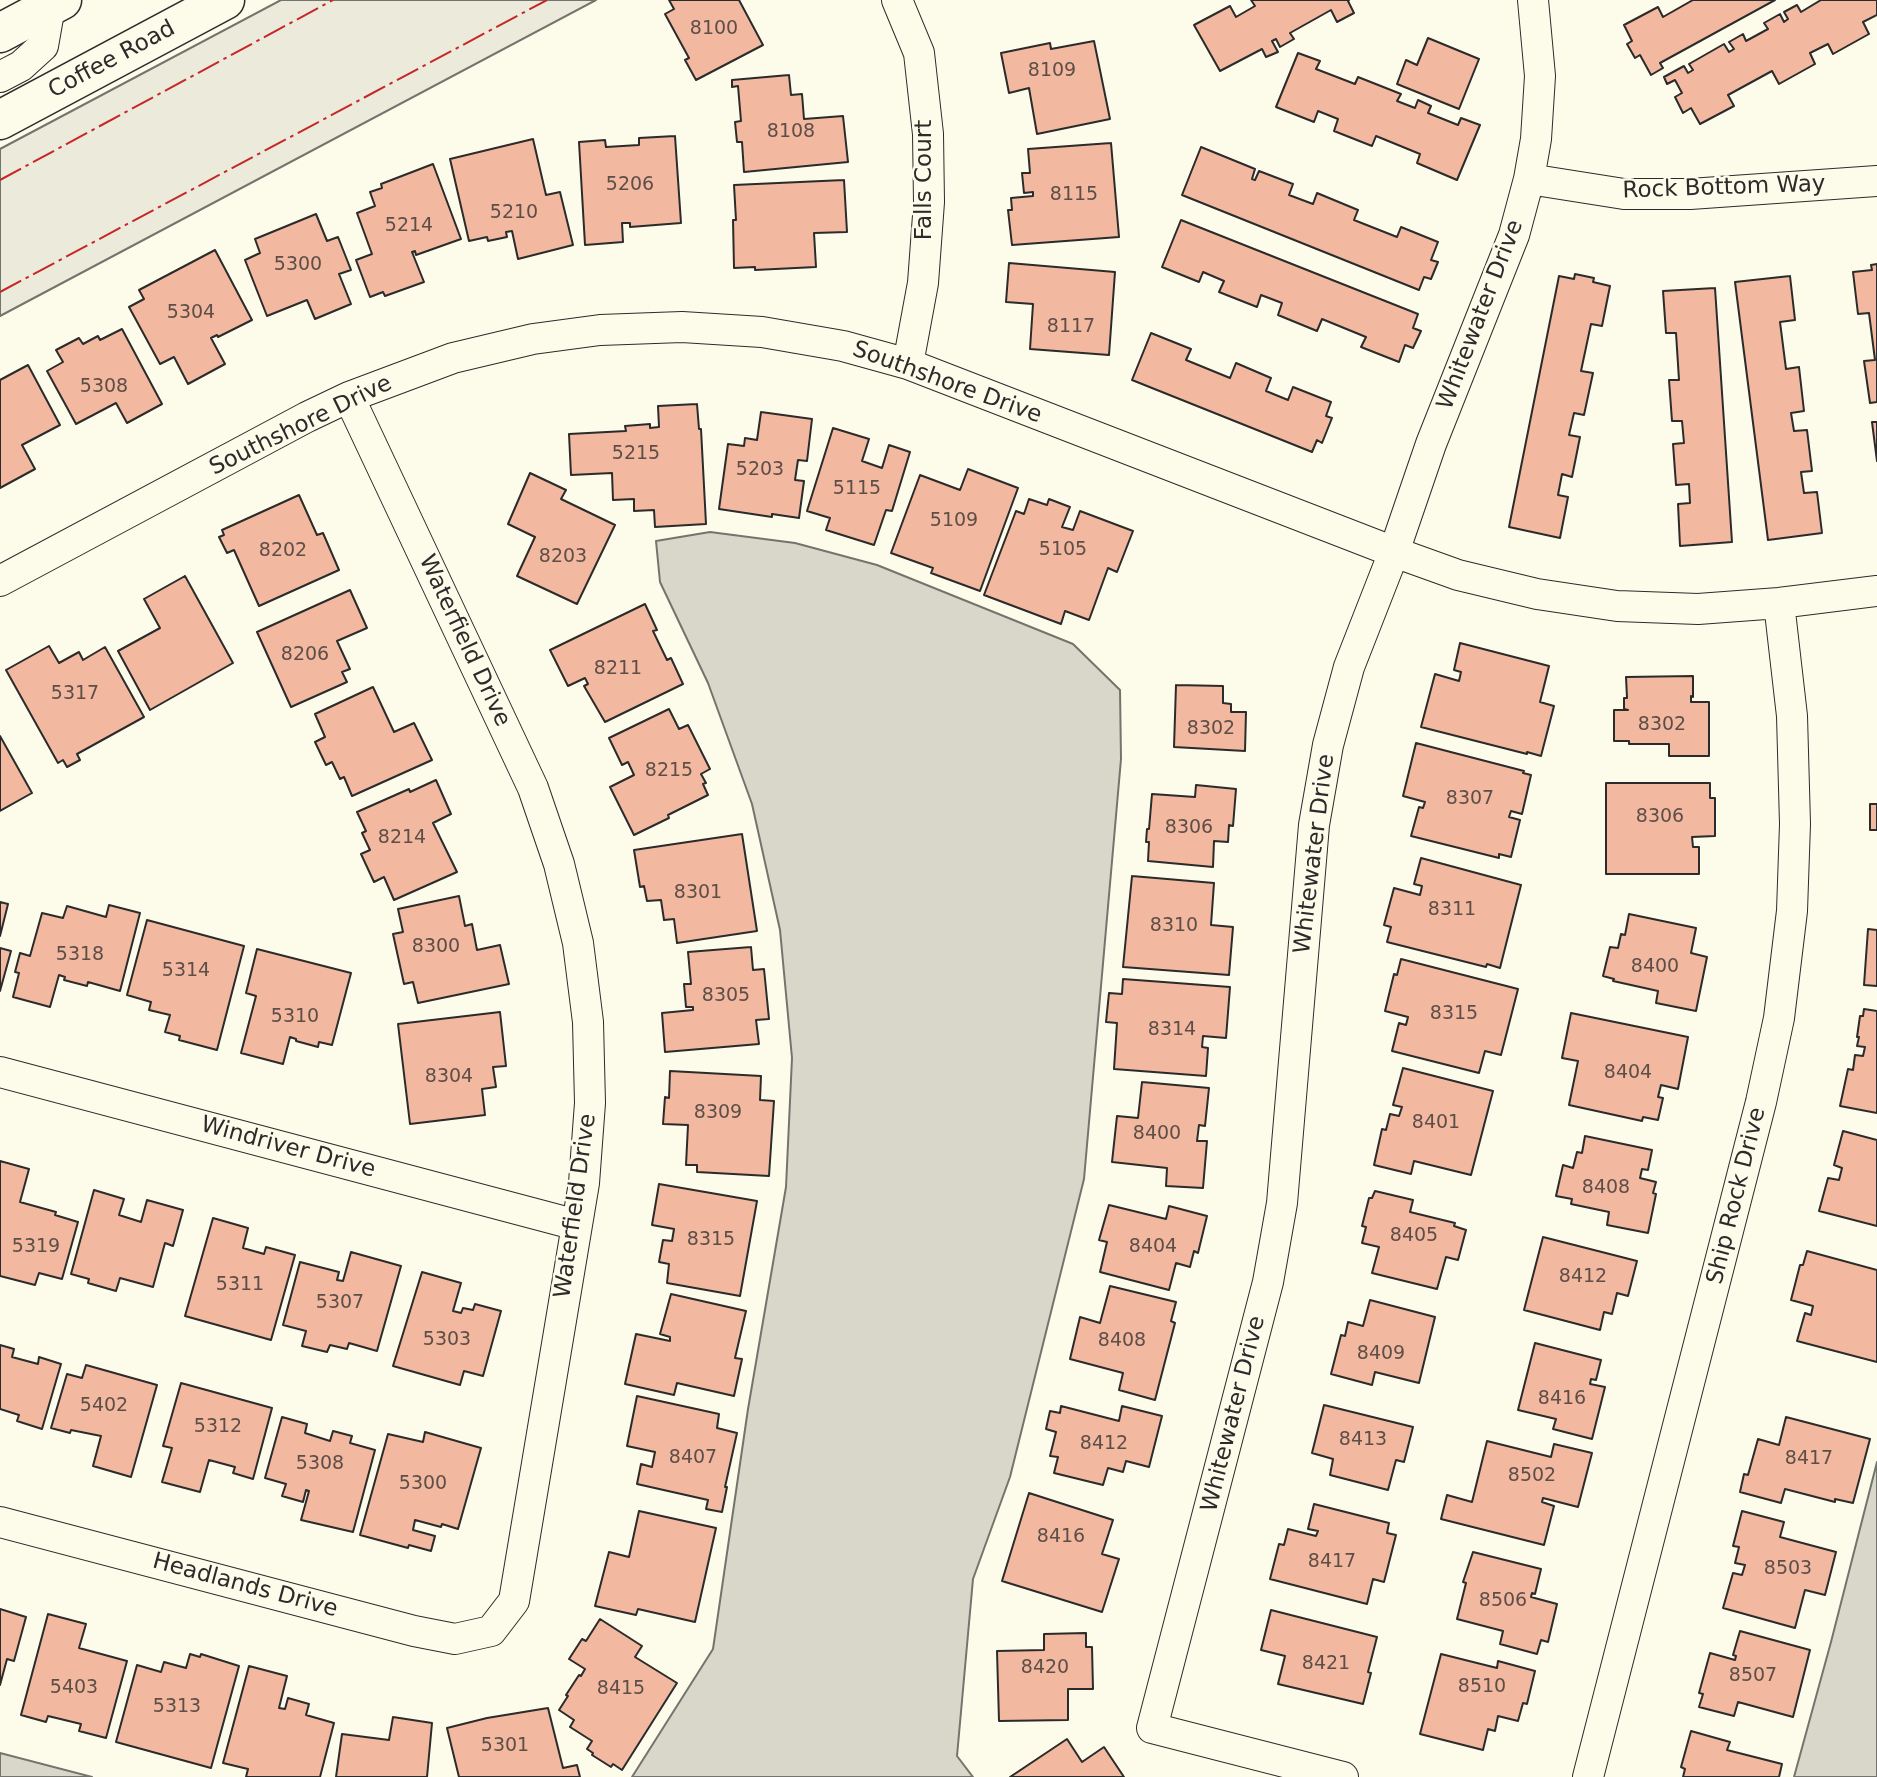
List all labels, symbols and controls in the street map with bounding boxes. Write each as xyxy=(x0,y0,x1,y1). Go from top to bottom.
street label: Coffee Road xyxy=(44,15,180,105)
house number: 8100 xyxy=(690,18,738,40)
house number: 8109 xyxy=(1028,60,1076,82)
street label: Falls Court xyxy=(911,120,939,240)
house number: 8108 xyxy=(767,121,815,143)
street label: Rock Bottom Way xyxy=(1622,171,1826,205)
house number: 5206 xyxy=(606,174,654,196)
house number: 8115 xyxy=(1050,184,1098,206)
house number: 5210 xyxy=(490,202,538,224)
house number: 5214 xyxy=(385,215,433,237)
street label: Whitewater Drive xyxy=(1432,216,1530,414)
house number: 5300 xyxy=(274,254,322,276)
house number: 5304 xyxy=(167,302,215,324)
house number: 8117 xyxy=(1047,316,1095,338)
street label: Southshore Drive xyxy=(849,336,1045,430)
street label: Southshore Drive xyxy=(205,370,397,482)
house number: 5308 xyxy=(80,376,128,398)
house number: 5215 xyxy=(612,443,660,465)
house number: 5203 xyxy=(736,459,784,481)
house number: 5115 xyxy=(833,478,881,500)
house number: 5109 xyxy=(930,510,978,532)
house number: 5105 xyxy=(1039,539,1087,561)
house number: 8202 xyxy=(259,540,307,562)
house number: 8203 xyxy=(539,546,587,568)
street label: Waterfield Drive xyxy=(412,551,516,731)
house number: 8206 xyxy=(281,644,329,666)
house number: 8211 xyxy=(594,658,642,680)
house number: 5317 xyxy=(51,683,99,705)
house number: 8302 xyxy=(1638,714,1686,736)
house number: 8302 xyxy=(1187,718,1235,740)
street label: Whitewater Drive xyxy=(1289,753,1341,955)
house number: 8215 xyxy=(645,760,693,782)
house number: 8307 xyxy=(1446,788,1494,810)
house number: 8306 xyxy=(1636,806,1684,828)
house number: 8306 xyxy=(1165,817,1213,839)
house number: 8214 xyxy=(378,827,426,849)
house number: 8301 xyxy=(674,882,722,904)
house number: 8311 xyxy=(1428,899,1476,921)
house number: 8310 xyxy=(1150,915,1198,937)
house number: 8300 xyxy=(412,936,460,958)
house number: 5318 xyxy=(56,944,104,966)
house number: 8400 xyxy=(1631,956,1679,978)
house number: 5314 xyxy=(162,960,210,982)
house number: 8305 xyxy=(702,985,750,1007)
house number: 8315 xyxy=(1430,1003,1478,1025)
house number: 5310 xyxy=(271,1006,319,1028)
house number: 8314 xyxy=(1148,1019,1196,1041)
house number: 8404 xyxy=(1604,1062,1652,1084)
house number: 8304 xyxy=(425,1066,473,1088)
house number: 8309 xyxy=(694,1102,742,1124)
street label: Ship Rock Drive xyxy=(1702,1105,1772,1287)
street label: Windriver Drive xyxy=(198,1111,378,1185)
street label: Waterfield Drive xyxy=(549,1112,603,1300)
house number: 8401 xyxy=(1412,1112,1460,1134)
house number: 8400 xyxy=(1133,1123,1181,1145)
house number: 8408 xyxy=(1582,1177,1630,1199)
house number: 8405 xyxy=(1390,1225,1438,1247)
house number: 8315 xyxy=(687,1229,735,1251)
house number: 5319 xyxy=(12,1236,60,1258)
house number: 8404 xyxy=(1129,1236,1177,1258)
house number: 8412 xyxy=(1559,1266,1607,1288)
house number: 5311 xyxy=(216,1274,264,1296)
house number: 5307 xyxy=(316,1292,364,1314)
street label: Whitewater Drive xyxy=(1196,1313,1272,1515)
house number: 5303 xyxy=(423,1329,471,1351)
house number: 8408 xyxy=(1098,1330,1146,1352)
house number: 8409 xyxy=(1357,1343,1405,1365)
house number: 8416 xyxy=(1538,1388,1586,1410)
house number: 5402 xyxy=(80,1395,128,1417)
house number: 5312 xyxy=(194,1416,242,1438)
house number: 8413 xyxy=(1339,1429,1387,1451)
house number: 8412 xyxy=(1080,1433,1128,1455)
house number: 8407 xyxy=(669,1447,717,1469)
house number: 8417 xyxy=(1785,1448,1833,1470)
house number: 5308 xyxy=(296,1453,344,1475)
house number: 8502 xyxy=(1508,1465,1556,1487)
house number: 5300 xyxy=(399,1473,447,1495)
house number: 8416 xyxy=(1037,1526,1085,1548)
street label: Headlands Drive xyxy=(149,1548,341,1624)
house number: 8417 xyxy=(1308,1551,1356,1573)
house number: 8503 xyxy=(1764,1558,1812,1580)
house number: 8506 xyxy=(1479,1590,1527,1612)
house number: 8421 xyxy=(1302,1653,1350,1675)
house number: 8420 xyxy=(1021,1657,1069,1679)
house number: 8507 xyxy=(1729,1665,1777,1687)
house number: 8510 xyxy=(1458,1676,1506,1698)
house number: 5403 xyxy=(50,1677,98,1699)
house number: 8415 xyxy=(597,1678,645,1700)
house number: 5313 xyxy=(153,1696,201,1718)
house number: 5301 xyxy=(481,1735,529,1757)

